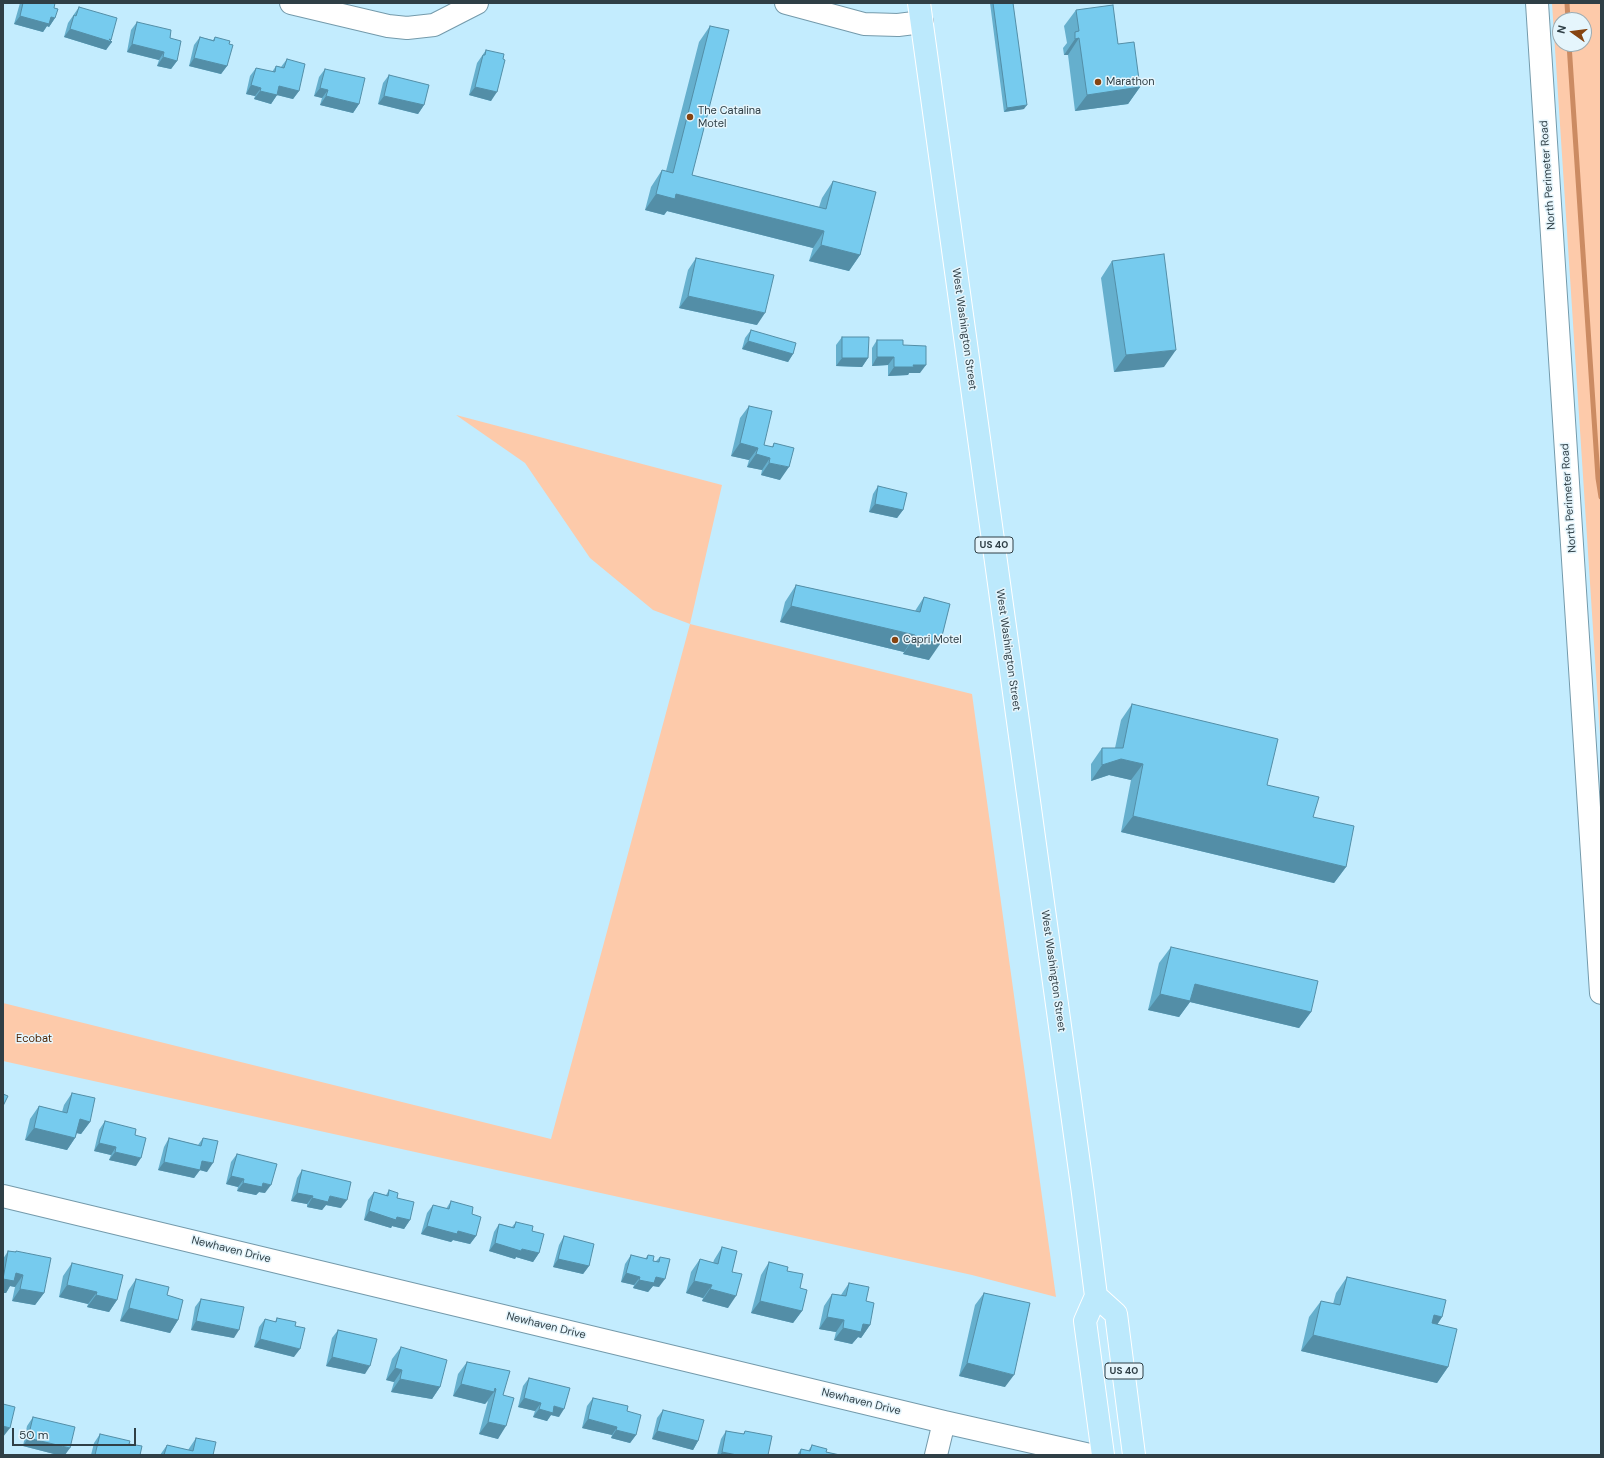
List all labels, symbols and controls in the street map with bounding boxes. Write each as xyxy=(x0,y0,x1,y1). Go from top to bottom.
north arrow xyxy=(1552,12,1592,52)
text: N xyxy=(1554,24,1569,35)
place label: Marathon xyxy=(1106,75,1155,89)
marker: Marathon xyxy=(1093,77,1103,87)
place label: The Catalina Motel xyxy=(698,104,761,130)
marker: The Catalina Motel xyxy=(685,112,695,122)
street label: North Perimeter Road xyxy=(1538,120,1558,230)
street label: West Washington Street xyxy=(949,267,979,391)
street label: North Perimeter Road xyxy=(1559,443,1579,553)
road number: US 40 xyxy=(975,537,1013,553)
street label: West Washington Street xyxy=(993,588,1023,712)
place label: Capri Motel xyxy=(903,633,962,647)
marker: Capri Motel xyxy=(890,635,900,645)
street label: West Washington Street xyxy=(1038,909,1068,1033)
park label: Ecobat xyxy=(16,1032,52,1046)
street label: Newhaven Drive xyxy=(190,1234,272,1266)
street label: Newhaven Drive xyxy=(505,1310,587,1342)
road number: US 40 xyxy=(1105,1363,1143,1379)
street label: Newhaven Drive xyxy=(820,1386,902,1418)
scale bar xyxy=(14,1420,138,1446)
text: 50 m xyxy=(19,1427,48,1443)

